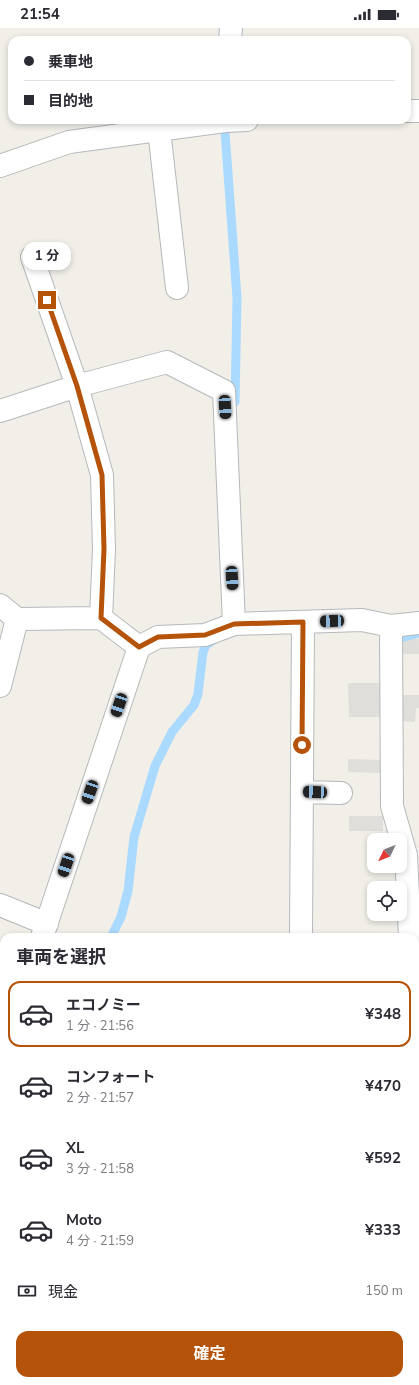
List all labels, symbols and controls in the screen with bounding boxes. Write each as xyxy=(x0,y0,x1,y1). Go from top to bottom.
text: 21:54 xyxy=(20,4,60,24)
text: 乗車地 xyxy=(48,52,93,72)
text: 目的地 xyxy=(48,91,93,111)
callout: 1 分 xyxy=(23,242,71,270)
text: 1 分 xyxy=(35,247,59,265)
route end xyxy=(38,291,56,309)
car xyxy=(218,395,232,419)
car xyxy=(225,566,239,590)
car xyxy=(320,615,344,627)
car xyxy=(109,692,129,718)
route start xyxy=(293,736,311,754)
car xyxy=(80,779,100,805)
car xyxy=(303,786,327,798)
north arrow xyxy=(367,833,407,873)
map controls xyxy=(367,833,407,921)
car xyxy=(56,852,76,878)
button: locate xyxy=(367,881,407,921)
text: 車両を選択 xyxy=(16,945,106,969)
text: エコノミー xyxy=(66,995,141,1015)
icon: car xyxy=(18,996,54,1032)
text: ¥348 xyxy=(365,1004,401,1024)
text: 1 分 · 21:56 xyxy=(66,1017,134,1035)
text: コンフォート xyxy=(66,1067,156,1087)
icon: car xyxy=(18,1068,54,1104)
text: ¥470 xyxy=(365,1076,401,1096)
text: 2 分 · 21:57 xyxy=(66,1089,134,1107)
text: XL xyxy=(66,1138,85,1158)
icon: car xyxy=(18,1140,54,1176)
text: ¥592 xyxy=(365,1148,401,1168)
text: 3 分 · 21:58 xyxy=(66,1160,134,1178)
text: Moto xyxy=(66,1210,102,1230)
icon: car xyxy=(18,1212,54,1248)
text: ¥333 xyxy=(365,1220,401,1240)
text: 4 分 · 21:59 xyxy=(66,1232,134,1250)
icon: cash xyxy=(16,1280,38,1302)
text: 現金 xyxy=(48,1282,78,1302)
text: 150 m xyxy=(365,1282,403,1300)
button: 確定 xyxy=(16,1331,403,1377)

